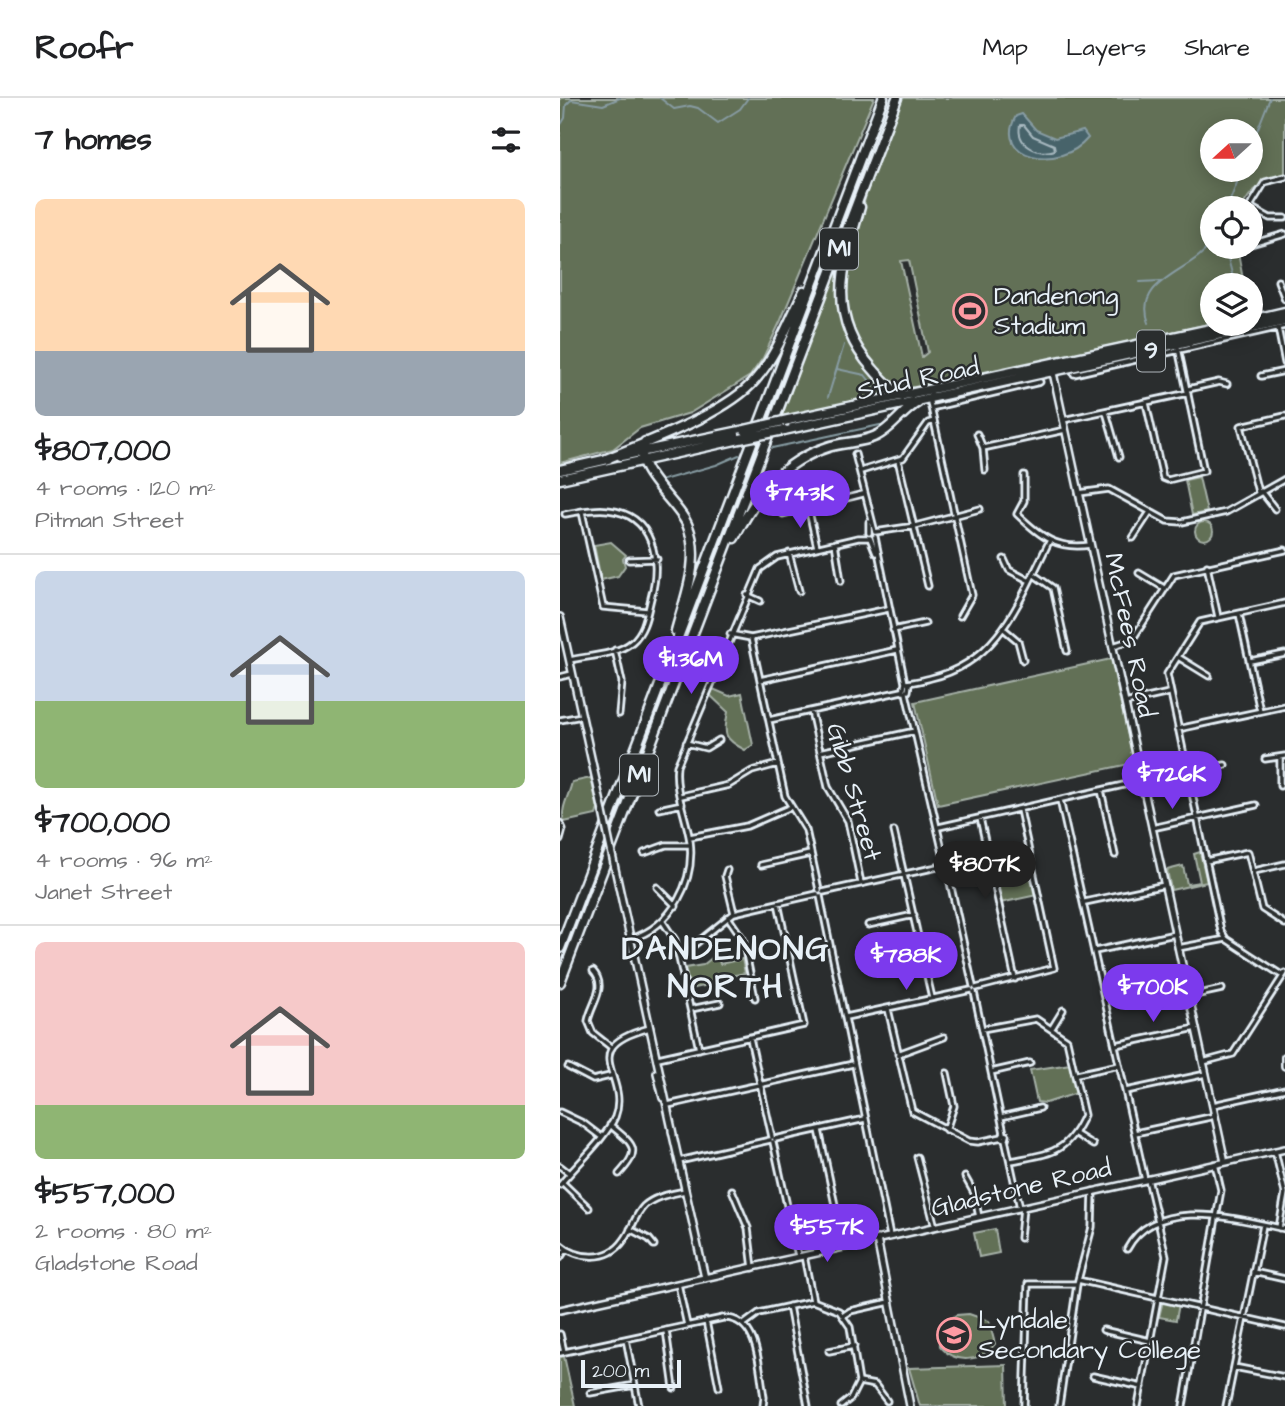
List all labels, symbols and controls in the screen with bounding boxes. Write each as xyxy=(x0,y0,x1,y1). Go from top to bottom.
text: Roofr xyxy=(35,25,133,71)
text: Map xyxy=(983,31,1028,65)
text: Layers xyxy=(1066,31,1146,65)
text: Share xyxy=(1184,31,1250,65)
text: 7 homes xyxy=(35,119,152,161)
north arrow xyxy=(1200,119,1264,182)
map controls xyxy=(1200,119,1263,336)
icon: filters xyxy=(487,121,525,159)
button: locate xyxy=(1200,196,1263,259)
road number: M1 xyxy=(820,229,858,270)
icon: home xyxy=(217,245,343,371)
button: layers xyxy=(1200,273,1263,336)
place label: Dandenong Stadium xyxy=(994,278,1119,344)
sports icon: Dandenong Stadium xyxy=(951,292,989,330)
road number: 9 xyxy=(1137,330,1165,372)
street label: Stud Road xyxy=(854,349,982,409)
text: $807,000 xyxy=(35,430,171,472)
pin: $743K xyxy=(751,470,849,530)
text: 4 rooms · 120 m² xyxy=(35,472,216,504)
text: $743K xyxy=(766,477,834,509)
text: Pitman Street xyxy=(35,504,184,536)
street label: McFees Road xyxy=(1095,549,1165,721)
icon: home xyxy=(217,617,343,743)
pin: $1.36M xyxy=(634,636,748,696)
text: $1.36M xyxy=(659,643,723,675)
street label: Gibb Street xyxy=(817,719,891,866)
pin: $726K xyxy=(1123,752,1221,811)
road number: M1 xyxy=(620,754,658,796)
text: $726K xyxy=(1138,758,1206,790)
text: $700,000 xyxy=(35,802,170,844)
pin: $807K xyxy=(936,842,1034,901)
text: 4 rooms · 96 m² xyxy=(35,844,213,876)
text: $807K xyxy=(950,848,1020,880)
text: Janet Street xyxy=(35,876,172,908)
district label: DANDENONG NORTH xyxy=(622,926,830,1010)
pin: $788K xyxy=(857,932,955,992)
text: $788K xyxy=(871,939,941,971)
pin: $700K xyxy=(1104,964,1202,1024)
text: $700K xyxy=(1118,971,1188,1003)
icon: home xyxy=(217,988,343,1114)
street label: Gladstone Road xyxy=(927,1150,1115,1226)
text: $557,000 xyxy=(35,1173,175,1215)
pin: $557K xyxy=(778,1204,876,1264)
text: $557K xyxy=(790,1211,864,1243)
text: 2 rooms · 80 m² xyxy=(35,1215,212,1247)
text: Gladstone Road xyxy=(35,1247,198,1279)
place label: Lyndale Secondary College xyxy=(978,1302,1201,1370)
school or university icon: Lyndale Secondary College xyxy=(935,1316,973,1354)
scale bar xyxy=(581,1357,681,1389)
text: 200 m xyxy=(592,1358,649,1385)

